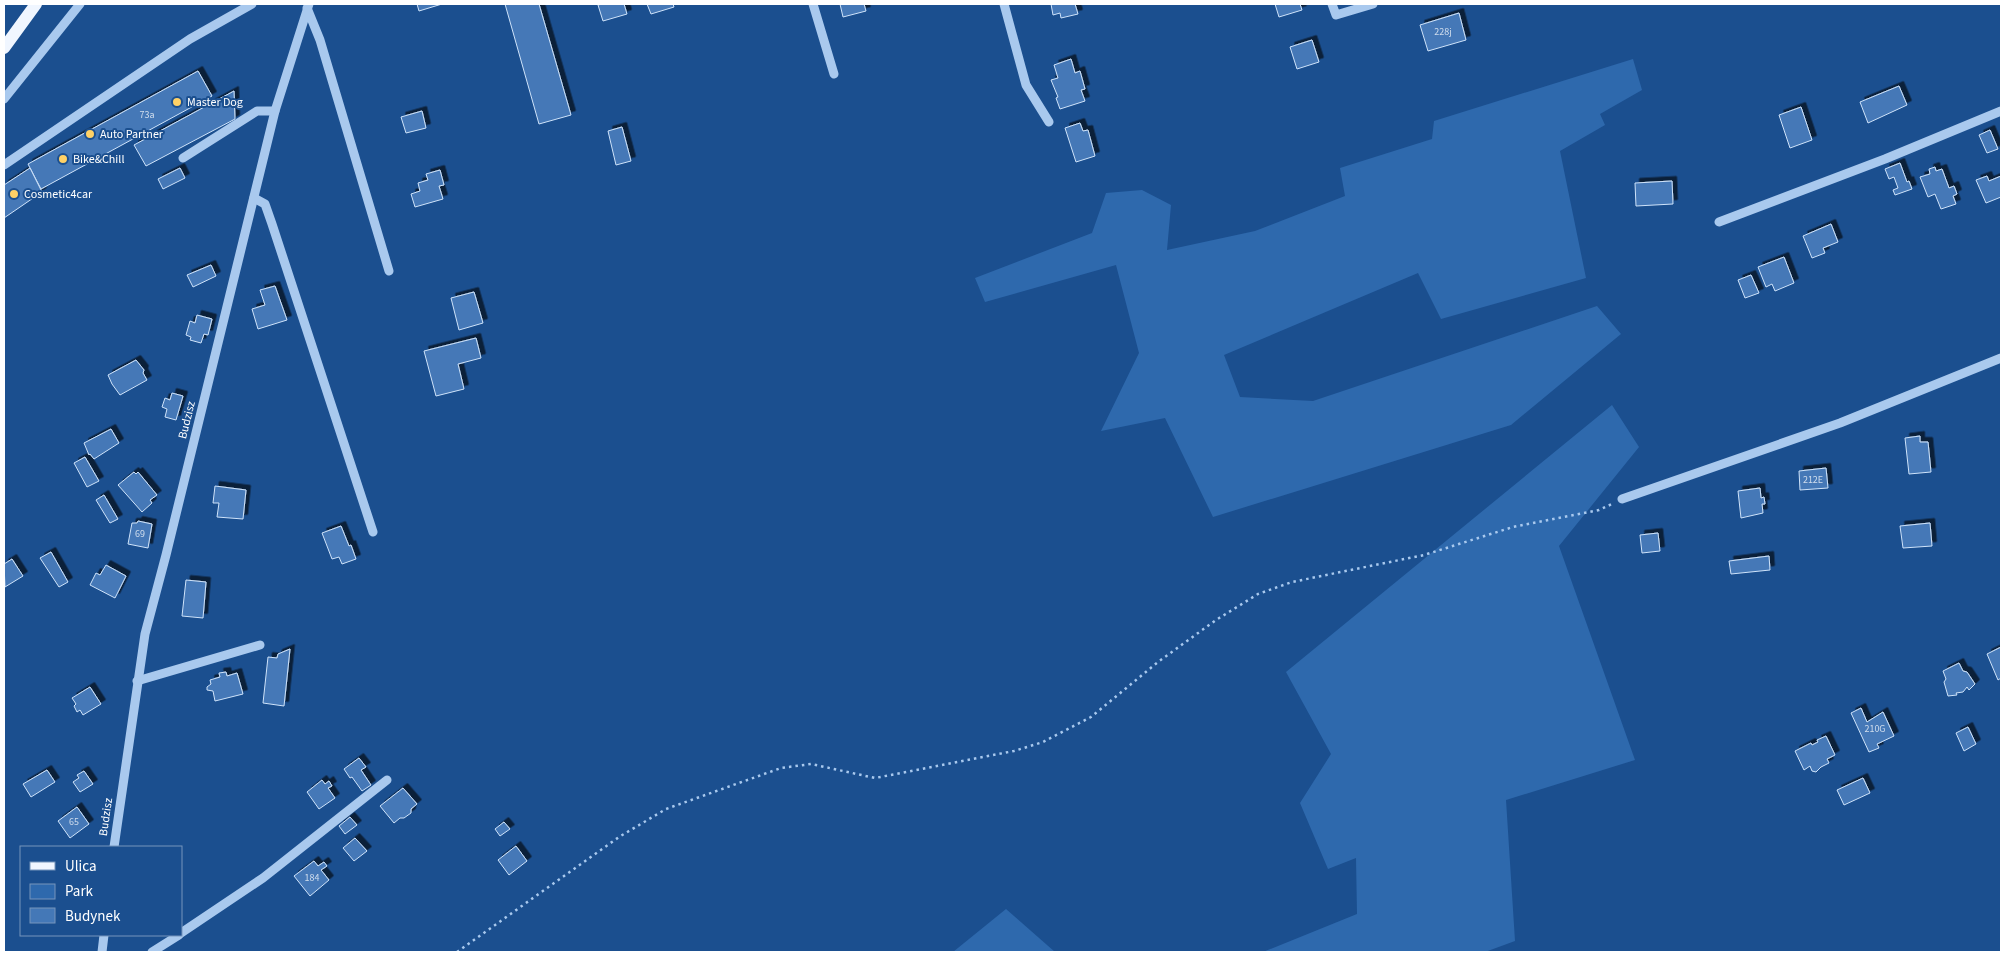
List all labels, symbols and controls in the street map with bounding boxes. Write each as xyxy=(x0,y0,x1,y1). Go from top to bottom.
house number: 228j xyxy=(1434,25,1452,39)
place label: Master Dog xyxy=(187,94,243,111)
marker: Master Dog xyxy=(171,96,183,108)
house number: 73a xyxy=(140,108,154,122)
place label: Auto Partner xyxy=(100,126,164,143)
marker: Auto Partner xyxy=(84,128,96,140)
place label: Bike&Chill xyxy=(73,151,124,168)
marker: Bike&Chill xyxy=(57,153,69,165)
place label: Cosmetic4car xyxy=(24,186,93,203)
marker: Cosmetic4car xyxy=(8,188,20,200)
street label: Budzisz xyxy=(174,399,200,441)
house number: 212E xyxy=(1803,473,1823,487)
house number: 69 xyxy=(135,527,145,541)
house number: 210G xyxy=(1864,722,1886,736)
street label: Budzisz xyxy=(95,797,117,837)
house number: 65 xyxy=(69,815,79,829)
legend xyxy=(20,846,182,936)
text: Ulica xyxy=(65,856,96,877)
house number: 184 xyxy=(305,871,319,885)
text: Park xyxy=(65,881,94,902)
text: Budynek xyxy=(65,906,121,927)

